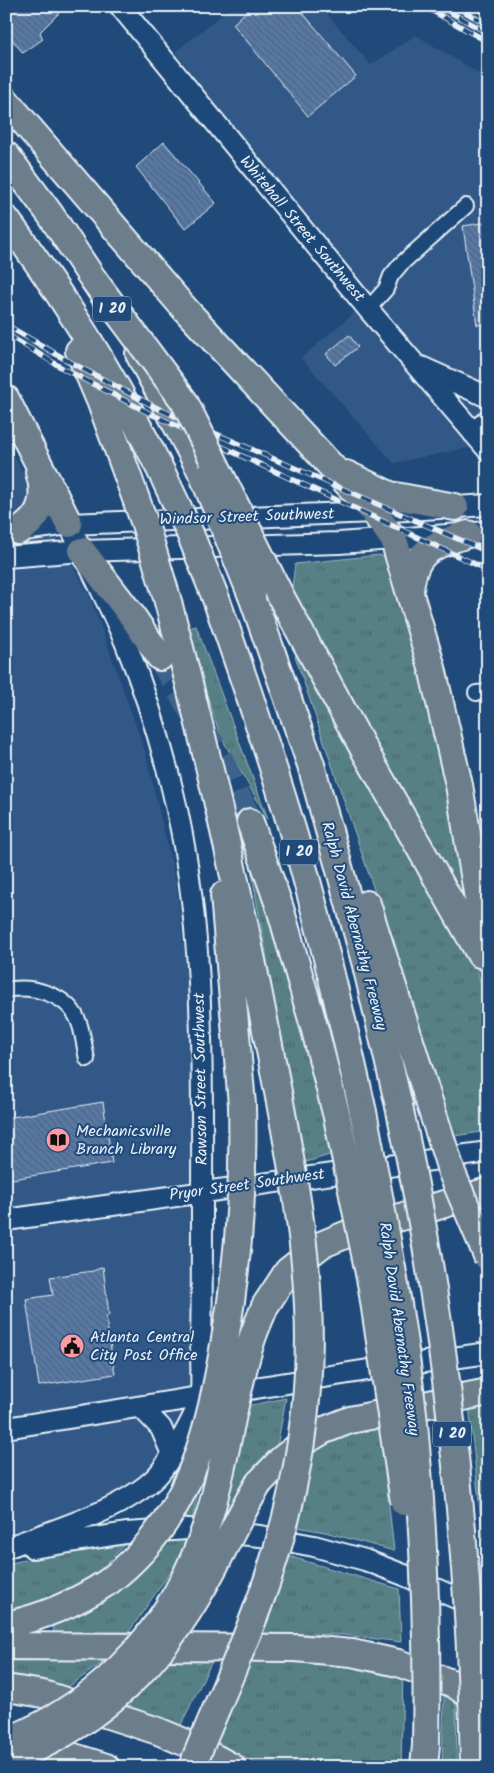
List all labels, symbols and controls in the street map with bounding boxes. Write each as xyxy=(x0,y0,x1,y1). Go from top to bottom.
street label: Whitehall Street Southwest xyxy=(233,150,371,308)
road number: I 20 xyxy=(93,296,131,322)
street label: Windsor Street Southwest xyxy=(159,501,336,533)
street label: Ralph David Abernathy Freeway xyxy=(314,819,394,1034)
road number: I 20 xyxy=(280,840,318,864)
street label: Rawson Street Southwest xyxy=(187,992,215,1166)
place label: Mechanicsville Branch Library xyxy=(76,1119,177,1162)
library icon: Mechanicsville Branch Library xyxy=(45,1127,71,1153)
street label: Pryor Street Southwest xyxy=(168,1162,327,1208)
street label: Ralph David Abernathy Freeway xyxy=(372,1221,426,1438)
place label: Atlanta Central City Post Office xyxy=(90,1325,197,1368)
public building icon: Atlanta Central City Post Office xyxy=(59,1333,85,1359)
road number: I 20 xyxy=(433,1422,471,1446)

